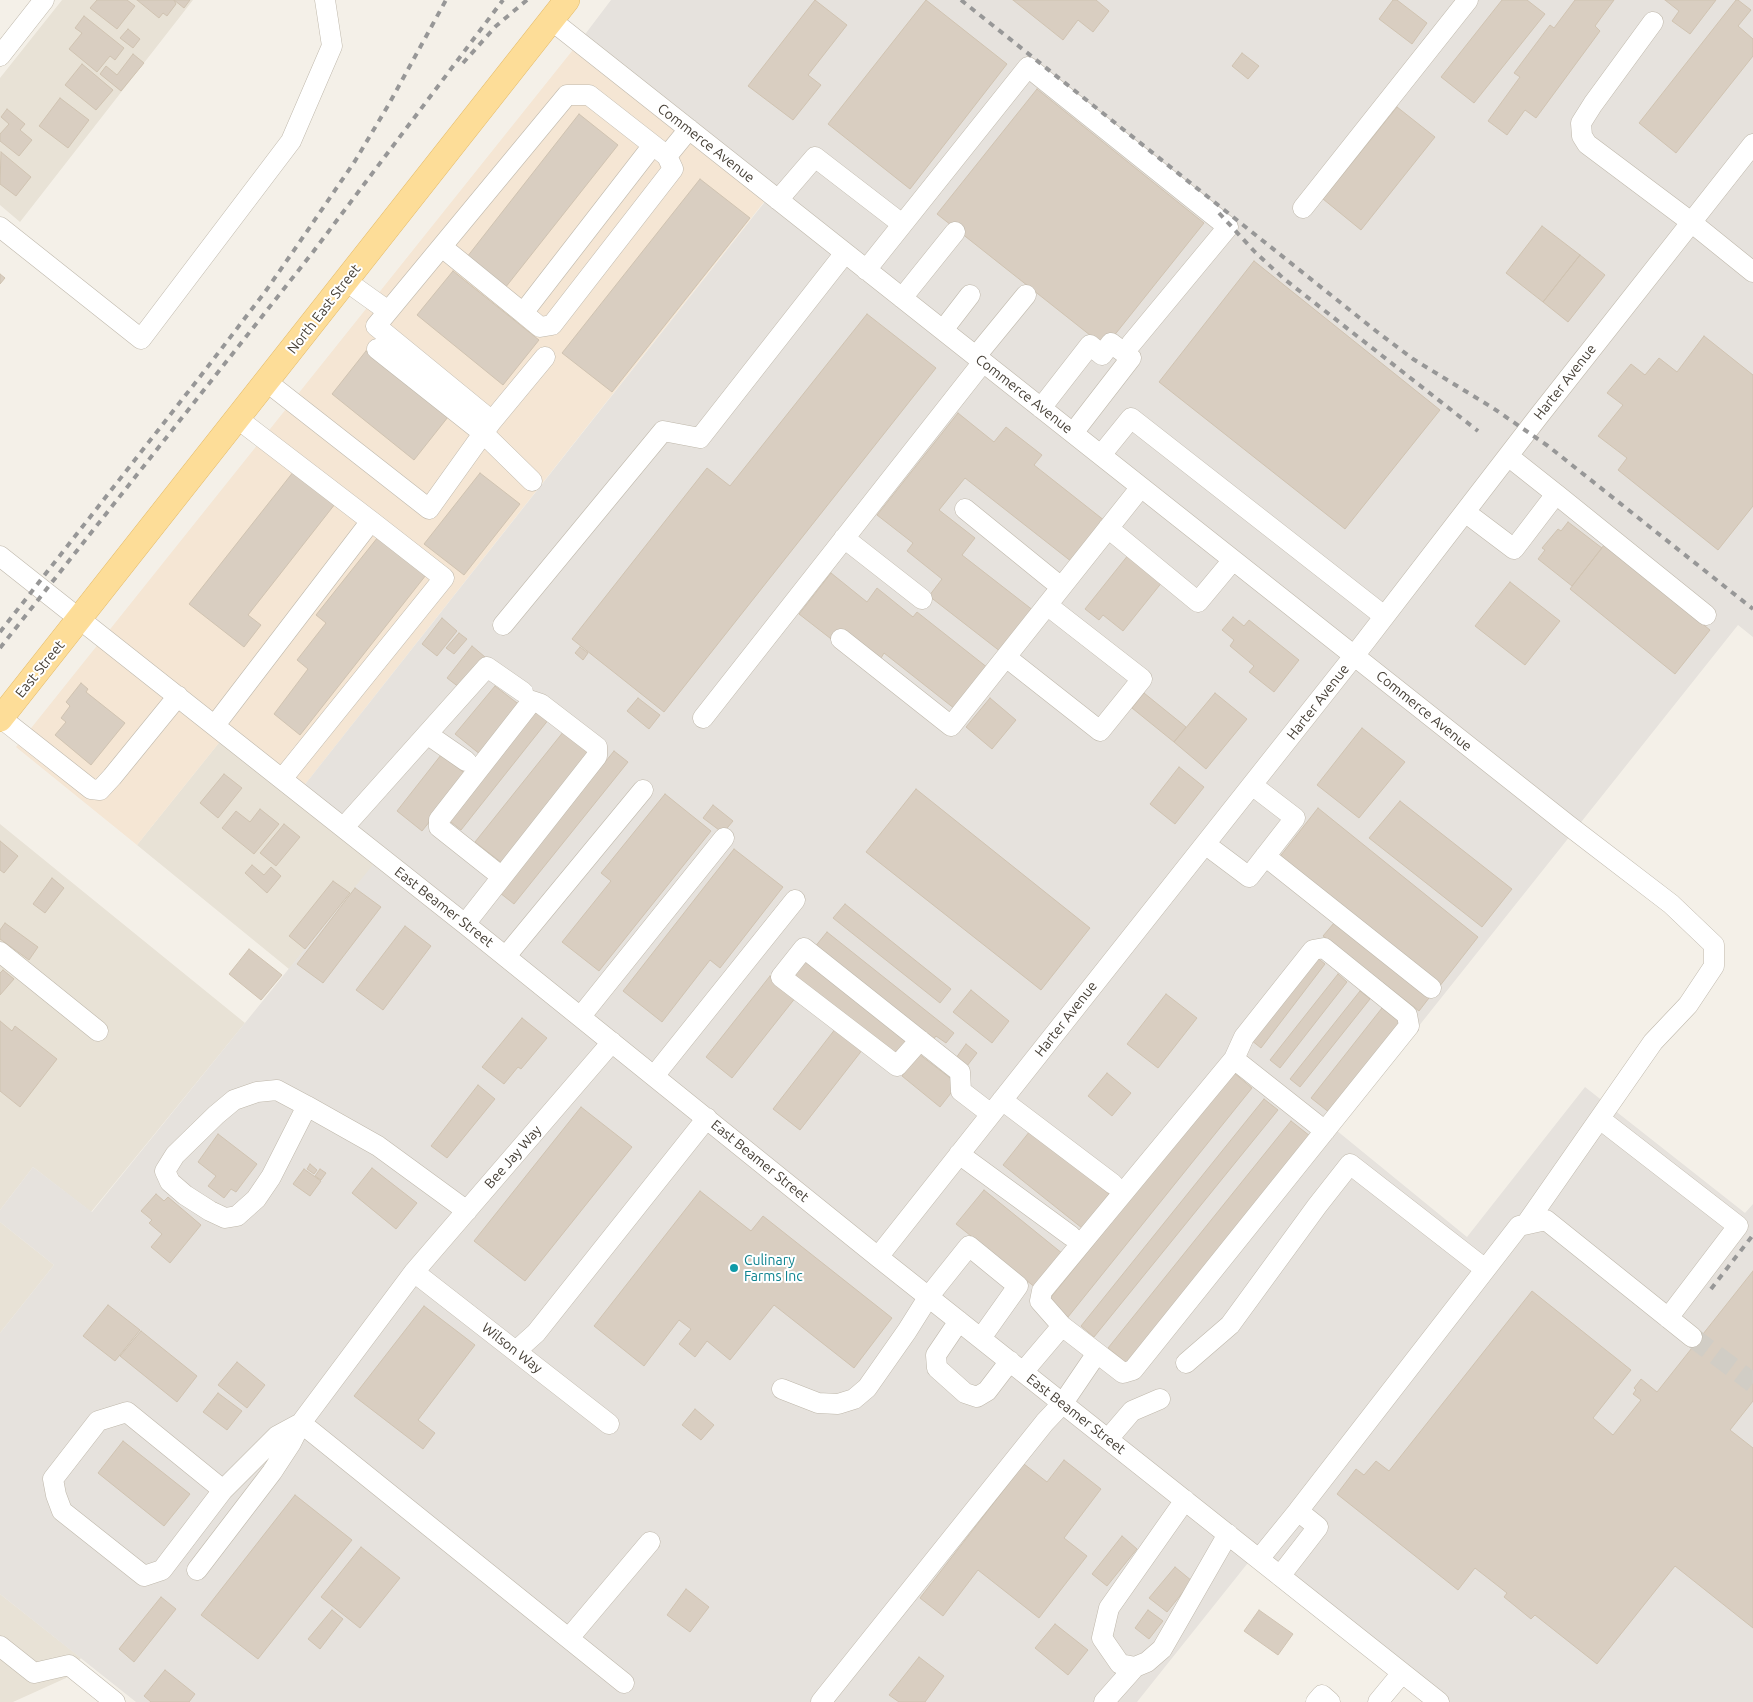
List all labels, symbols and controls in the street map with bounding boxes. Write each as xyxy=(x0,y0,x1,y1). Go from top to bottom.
street label: Commerce Avenue xyxy=(654,100,758,186)
street label: North East Street xyxy=(284,261,364,357)
street label: Harter Avenue xyxy=(1530,341,1600,423)
street label: Commerce Avenue xyxy=(972,351,1076,437)
street label: East Street xyxy=(12,637,68,701)
street label: Harter Avenue xyxy=(1283,661,1353,743)
street label: Commerce Avenue xyxy=(1373,667,1475,755)
street label: East Beamer Street xyxy=(391,863,497,951)
street label: Harter Avenue xyxy=(1031,978,1101,1060)
street label: East Beamer Street xyxy=(708,1116,812,1206)
street label: Bee Jay Way xyxy=(481,1122,545,1192)
place label: Culinary Farms Inc xyxy=(744,1252,803,1284)
marker: Culinary Farms Inc xyxy=(728,1262,740,1274)
street label: Wilson Way xyxy=(478,1319,546,1377)
street label: East Beamer Street xyxy=(1023,1370,1129,1458)

